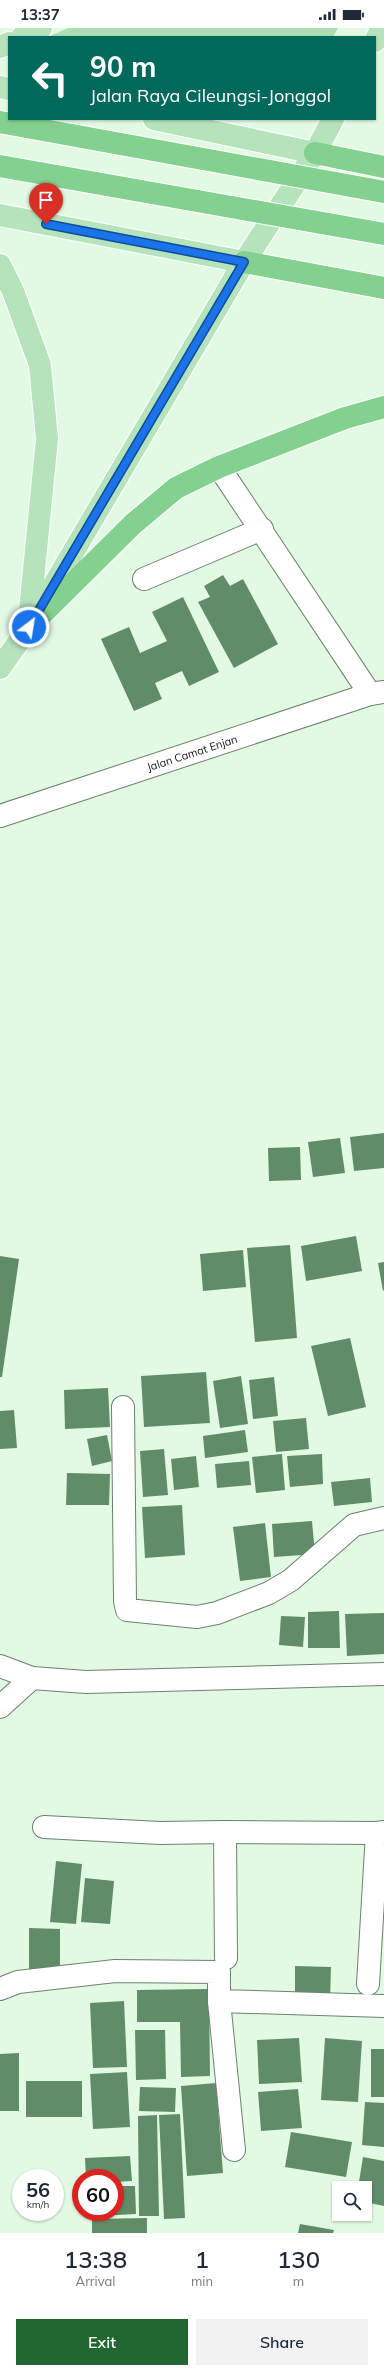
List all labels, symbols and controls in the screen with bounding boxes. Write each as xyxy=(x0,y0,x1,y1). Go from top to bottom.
text: 13:37 xyxy=(20,5,60,24)
text: 90 m xyxy=(90,49,156,84)
icon: left xyxy=(24,52,76,104)
text: Jalan Raya Cileungsi-Jonggol xyxy=(90,84,331,107)
pin xyxy=(29,183,63,224)
icon: arrive xyxy=(35,189,57,211)
position arrow xyxy=(8,606,50,648)
street label: Jalan Camat Enjan xyxy=(145,732,239,774)
speed limit sign: 60 xyxy=(72,2169,124,2221)
text: 56 xyxy=(26,2177,50,2202)
map controls xyxy=(332,2181,372,2221)
button: search xyxy=(332,2181,372,2221)
text: km/h xyxy=(27,2198,49,2211)
text: 13:38 xyxy=(64,2244,127,2274)
text: 1 xyxy=(195,2244,209,2274)
text: 130 xyxy=(277,2244,320,2274)
text: Arrival xyxy=(76,2273,115,2289)
text: min xyxy=(191,2273,213,2289)
text: m xyxy=(293,2273,304,2289)
button: Exit xyxy=(16,2319,188,2365)
button: Share xyxy=(196,2319,368,2365)

